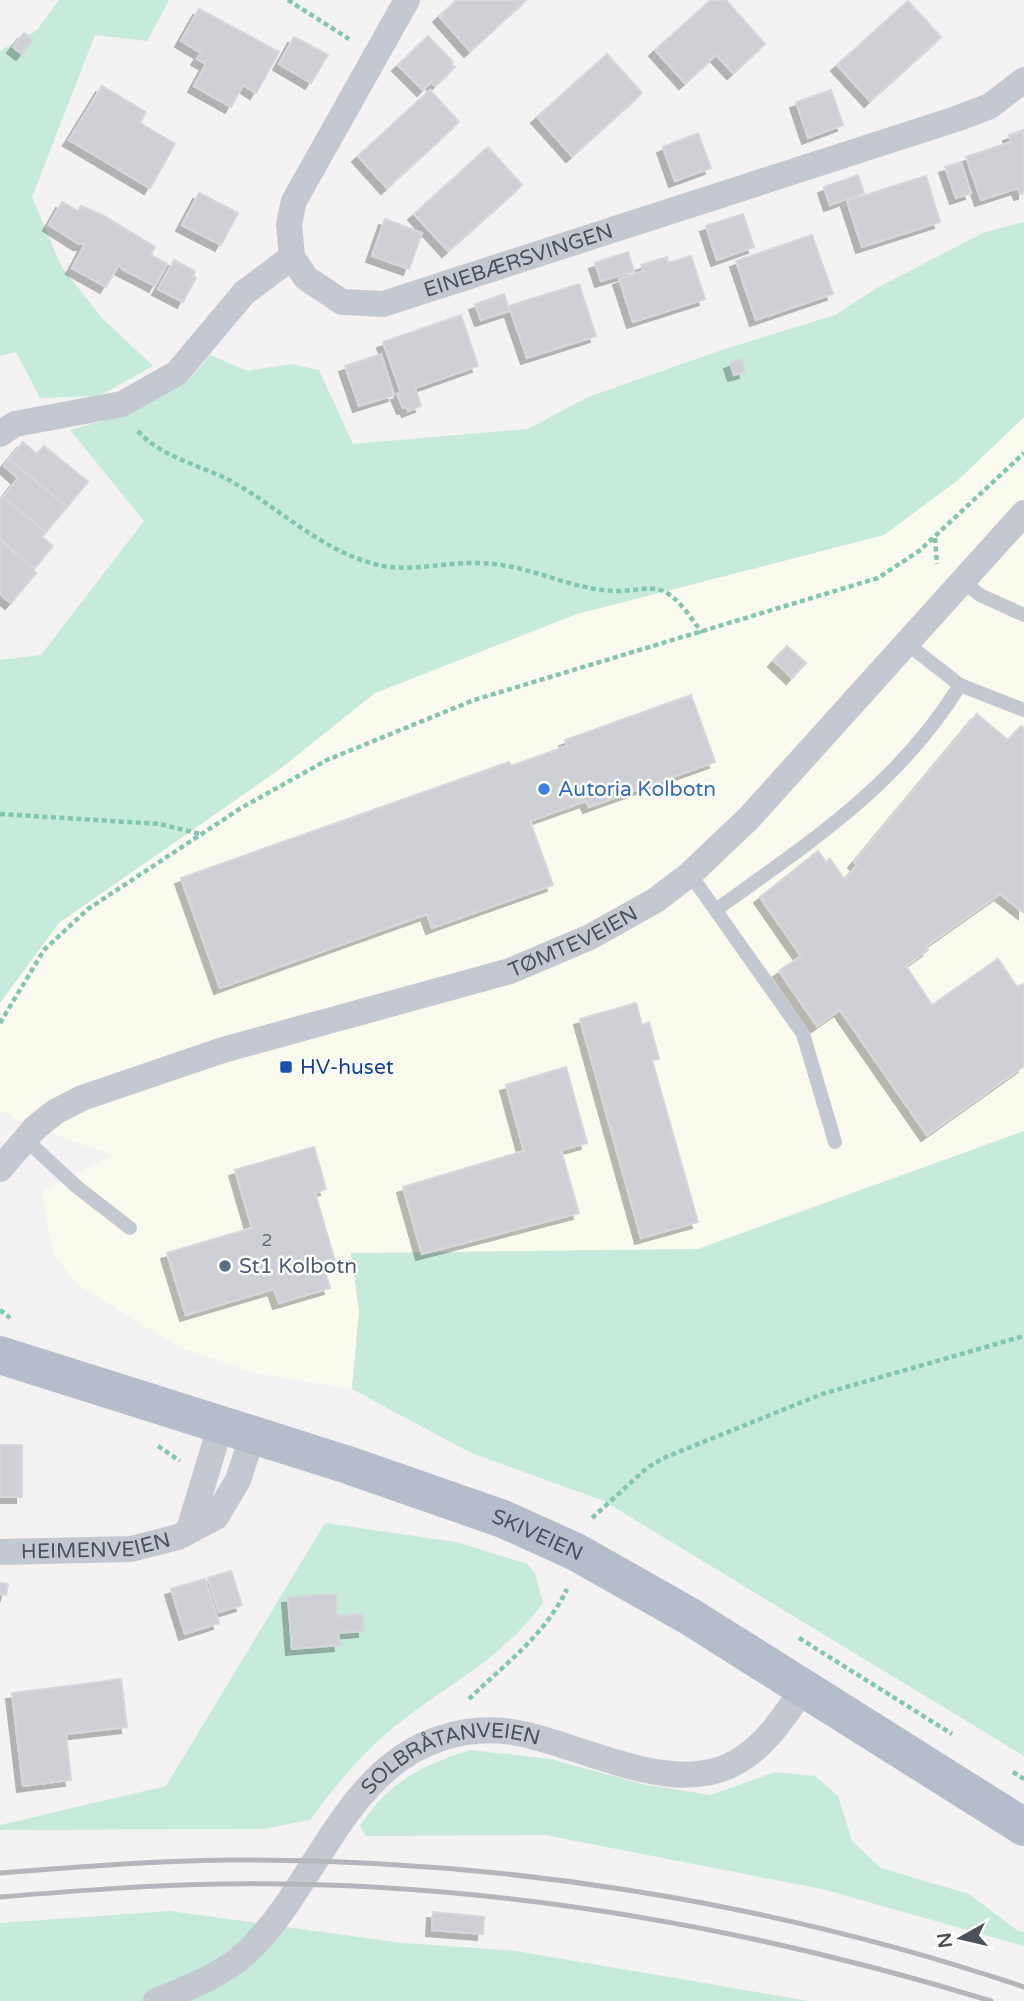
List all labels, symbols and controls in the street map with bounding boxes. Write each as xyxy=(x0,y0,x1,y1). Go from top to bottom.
street label: EINEBÆRSVINGEN xyxy=(421,218,616,303)
place label: Autoria Kolbotn xyxy=(558,777,716,802)
marker: Autoria Kolbotn xyxy=(536,781,552,797)
street label: TØMTEVEIEN xyxy=(505,900,642,983)
place label: HV-huset xyxy=(300,1055,394,1080)
marker: HV-huset xyxy=(278,1059,294,1075)
house number: 2 xyxy=(261,1229,273,1251)
place label: St1 Kolbotn xyxy=(239,1254,357,1279)
marker: St1 Kolbotn xyxy=(217,1258,233,1274)
street label: SKIVEIEN xyxy=(489,1504,587,1566)
street label: HEIMENVEIEN xyxy=(21,1527,173,1564)
street label: SOLBRÅTANVEIEN xyxy=(356,1718,543,1799)
north arrow xyxy=(926,1903,996,1973)
text: N xyxy=(933,1931,957,1949)

